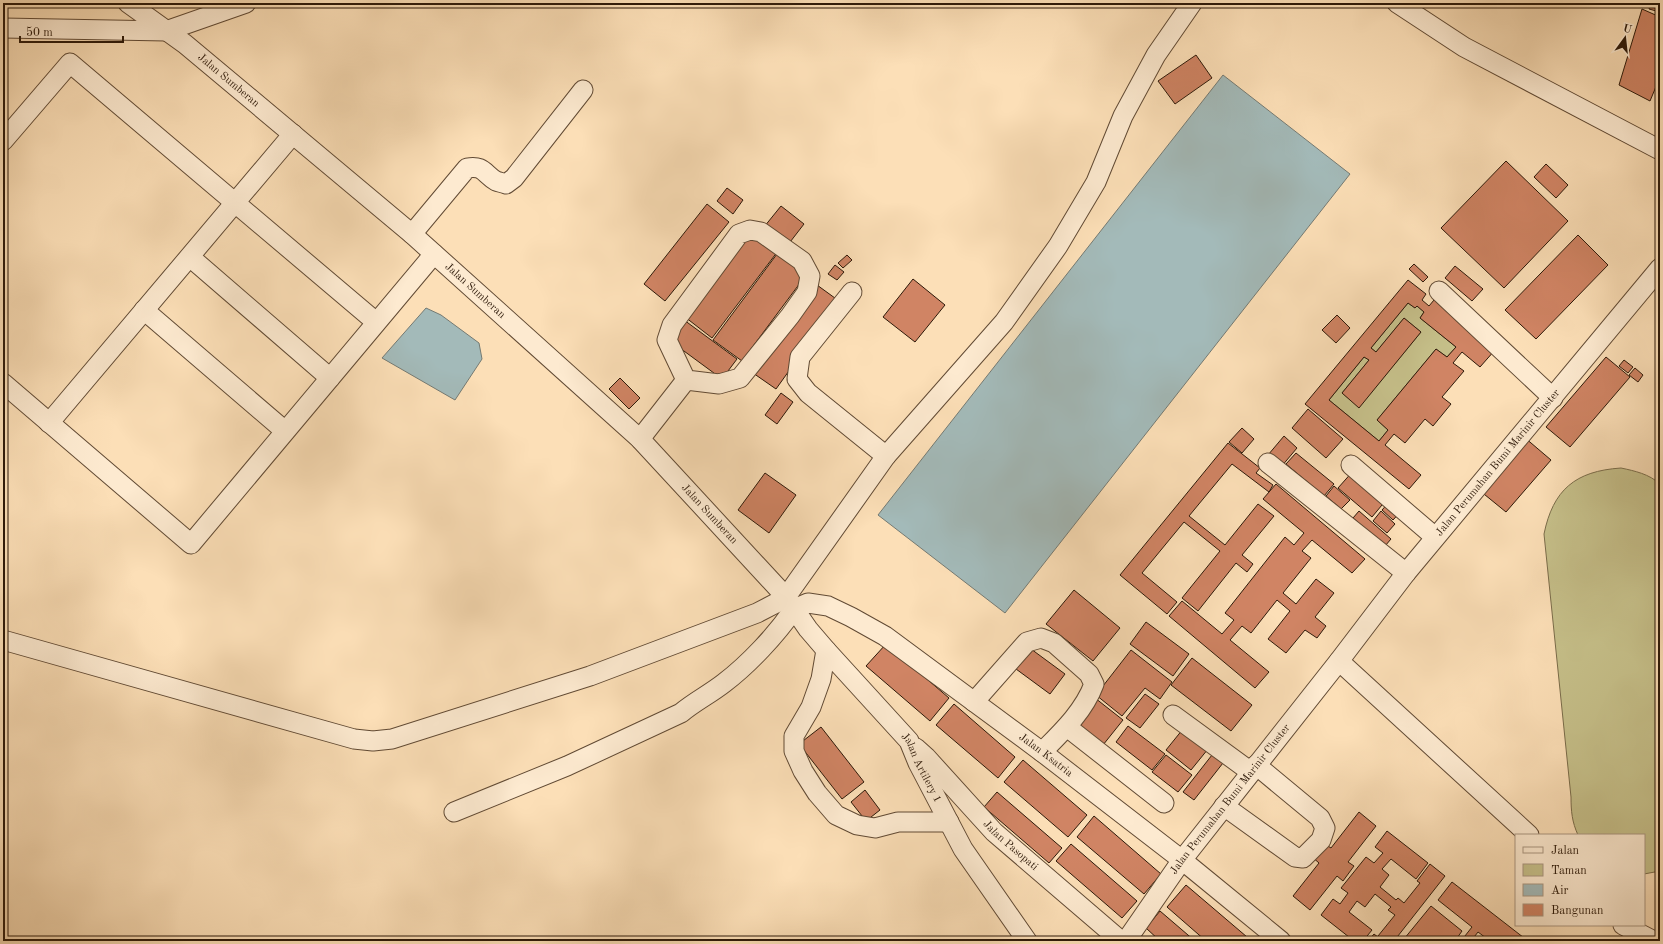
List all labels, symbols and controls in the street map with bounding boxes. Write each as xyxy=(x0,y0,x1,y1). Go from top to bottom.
scale bar xyxy=(20,18,123,44)
north arrow xyxy=(1605,18,1645,58)
text: U xyxy=(1622,23,1633,36)
text: 50 m xyxy=(26,26,53,39)
street label: Jalan Sumberan xyxy=(196,52,262,109)
street label: Jalan Sumberan xyxy=(443,261,507,321)
street label: Jalan Perumahan Bumi Marinir Cluster xyxy=(1434,387,1562,538)
street label: Jalan Sumberan xyxy=(679,482,739,546)
street label: Jalan Perumahan Bumi Marinir Cluster xyxy=(1168,722,1293,876)
street label: Jalan Artilery 1 xyxy=(899,731,943,804)
street label: Jalan Ksatria xyxy=(1017,731,1075,779)
street label: Jalan Pasopati xyxy=(981,818,1040,873)
legend xyxy=(1515,834,1645,926)
text: Jalan xyxy=(1551,845,1580,857)
text: Taman xyxy=(1551,865,1587,877)
text: Air xyxy=(1551,885,1568,897)
text: Bangunan xyxy=(1551,905,1604,917)

